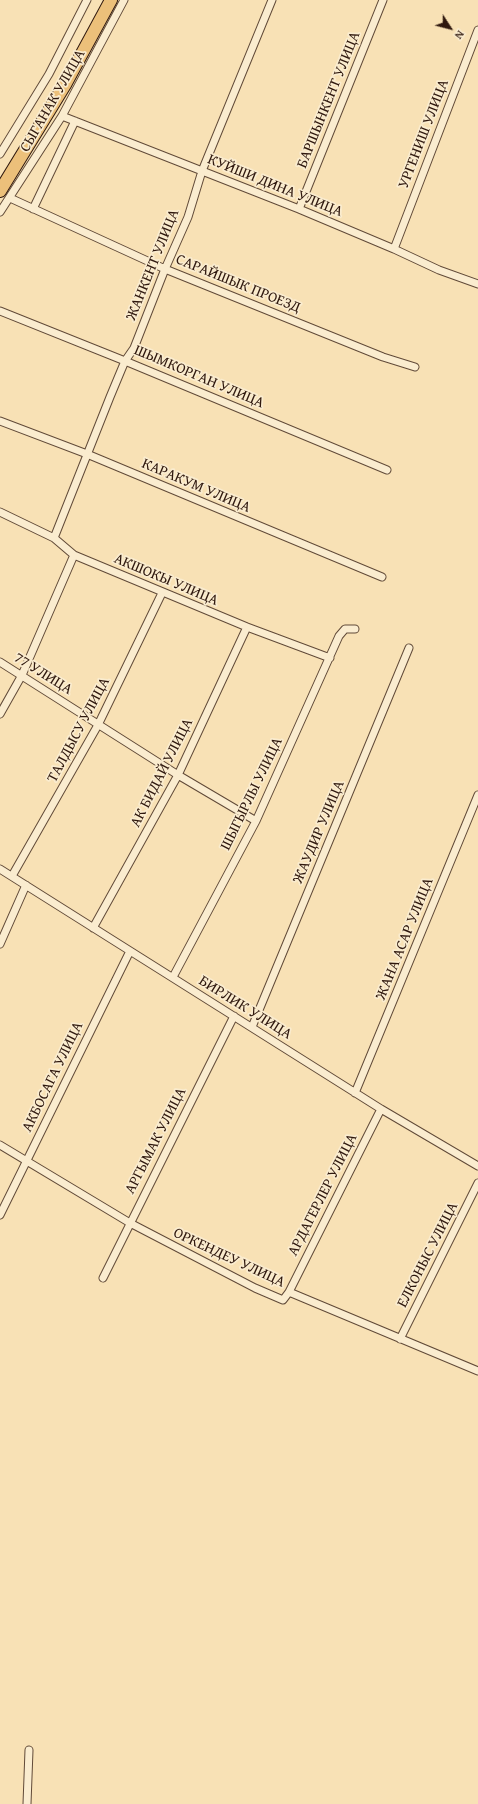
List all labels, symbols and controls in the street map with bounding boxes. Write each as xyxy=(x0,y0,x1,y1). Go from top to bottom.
north arrow xyxy=(430,8,470,48)
text: N xyxy=(451,27,468,43)
street label: БАРШЫНКЕНТ УЛИЦА xyxy=(293,29,365,171)
street label: СЫГАНАК УЛИЦА xyxy=(16,47,90,155)
street label: УРГЕНИШ УЛИЦА xyxy=(395,77,453,191)
street label: КУЙШИ ДИНА УЛИЦА xyxy=(205,151,345,221)
street label: ЖАНКЕНТ УЛИЦА xyxy=(122,207,184,323)
street label: САРАЙШЫК ПРОЕЗД xyxy=(173,251,303,317)
street label: ШЫМКОРГАН УЛИЦА xyxy=(131,341,267,413)
street label: КАРАКУМ УЛИЦА xyxy=(139,455,253,517)
street label: АКШОКЫ УЛИЦА xyxy=(111,550,221,610)
street label: 77 УЛИЦА xyxy=(11,649,75,699)
street label: ТАЛДЫСУ УЛИЦА xyxy=(44,674,114,786)
street label: АК БИДАЙ УЛИЦА xyxy=(127,716,197,830)
street label: ШЫГЫРЛЫ УЛИЦА xyxy=(217,735,287,853)
street label: ЖАУДИР УЛИЦА xyxy=(289,778,349,886)
street label: ЖАНА АСАР УЛИЦА xyxy=(372,875,438,1003)
street label: БИРЛИК УЛИЦА xyxy=(195,972,295,1044)
street label: АКБОСАГА УЛИЦА xyxy=(19,1019,87,1135)
street label: АРГЫМАК УЛИЦА xyxy=(121,1085,191,1197)
street label: АРДАГЕРЛЕР УЛИЦА xyxy=(284,1131,362,1259)
street label: ЕЛКОНЫС УЛИЦА xyxy=(394,1199,462,1311)
street label: ОРКЕНДЕУ УЛИЦА xyxy=(170,1224,288,1292)

